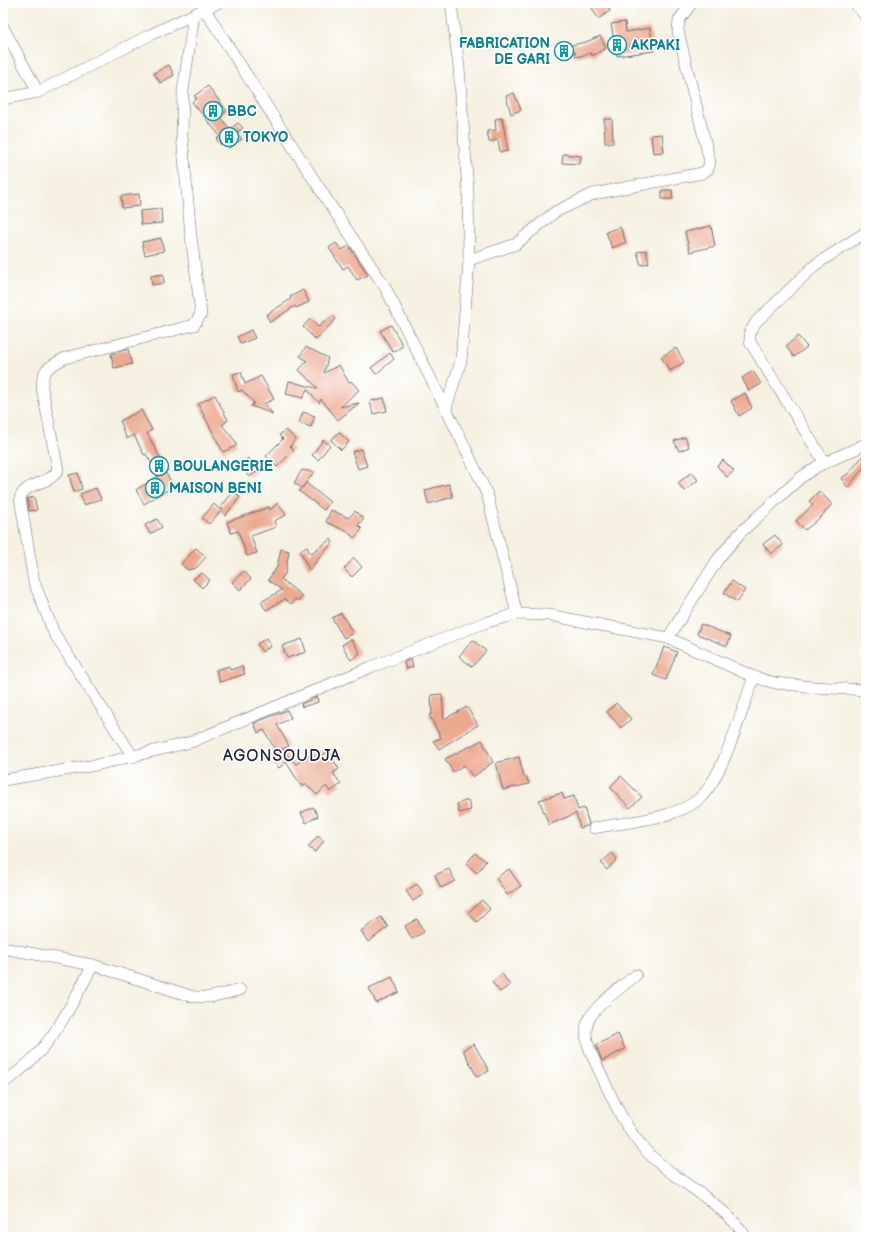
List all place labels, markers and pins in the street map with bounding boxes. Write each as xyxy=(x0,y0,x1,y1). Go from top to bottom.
building icon: AKPAKI xyxy=(606,34,628,56)
place label: FABRICATION DE GARI xyxy=(459,35,550,68)
place label: AKPAKI xyxy=(630,37,680,54)
building icon: FABRICATION DE GARI xyxy=(553,40,575,62)
building icon: BBC xyxy=(202,100,224,122)
place label: BBC xyxy=(227,103,257,120)
building icon: TOKYO xyxy=(218,126,240,148)
place label: TOKYO xyxy=(243,129,288,146)
building icon: BOULANGERIE xyxy=(148,455,170,477)
place label: BOULANGERIE xyxy=(173,458,273,475)
building icon: MAISON BENI xyxy=(144,477,166,499)
place label: MAISON BENI xyxy=(169,480,262,497)

